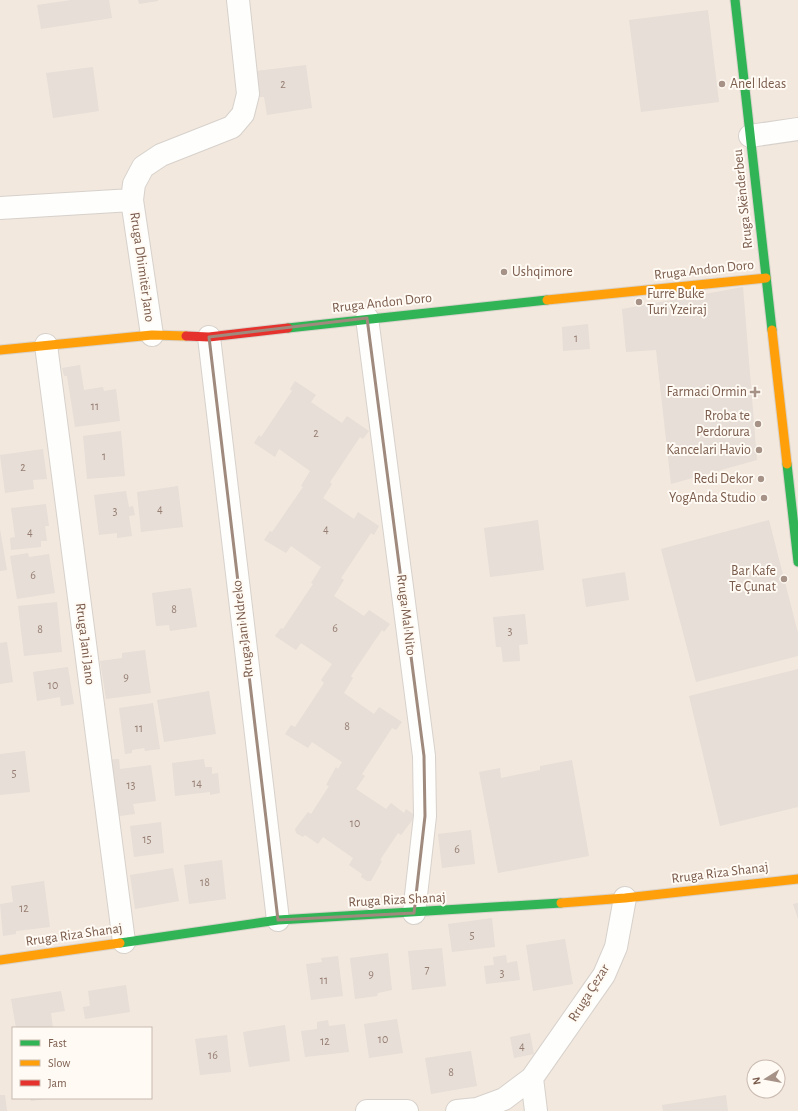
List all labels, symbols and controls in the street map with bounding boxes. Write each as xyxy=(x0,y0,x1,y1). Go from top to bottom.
place label: Anel Ideas xyxy=(730,77,786,91)
house number: 2 xyxy=(280,78,286,90)
marker: Anel Ideas xyxy=(717,79,727,89)
street label: Rruga Skënderbeu xyxy=(731,149,755,249)
street label: Rruga Dhimitër Jano xyxy=(127,211,157,323)
street label: Rruga Andon Doro xyxy=(653,258,755,282)
place label: Ushqimore xyxy=(512,265,573,279)
marker: Ushqimore xyxy=(499,267,509,277)
place label: Furre Buke Turi Yzeiraj xyxy=(647,287,707,317)
street label: Rruga Andon Doro xyxy=(331,291,433,315)
marker: Furre Buke Turi Yzeiraj xyxy=(634,297,644,307)
house number: 1 xyxy=(574,332,578,344)
place label: Farmaci Ormin xyxy=(667,385,747,399)
marker: Farmaci Ormin xyxy=(750,387,760,397)
house number: 11 xyxy=(91,400,99,412)
place label: Rroba te Perdorura xyxy=(696,409,751,439)
marker: Rroba te Perdorura xyxy=(753,419,763,429)
house number: 2 xyxy=(313,427,319,439)
place label: Kancelari Havio xyxy=(666,443,751,457)
marker: Kancelari Havio xyxy=(754,445,764,455)
house number: 1 xyxy=(102,450,106,462)
house number: 2 xyxy=(20,461,26,473)
place label: Redi Dekor xyxy=(693,472,753,486)
marker: Redi Dekor xyxy=(756,474,766,484)
place label: YogAnda Studio xyxy=(669,491,756,505)
marker: YogAnda Studio xyxy=(759,493,769,503)
house number: 4 xyxy=(157,503,163,515)
house number: 3 xyxy=(113,505,118,517)
house number: 4 xyxy=(323,523,329,535)
house number: 4 xyxy=(27,526,33,538)
place label: Bar Kafe Te Çunat xyxy=(729,564,777,594)
house number: 6 xyxy=(30,569,36,581)
street label: Rruga Mal Nito xyxy=(394,574,418,657)
marker: Bar Kafe Te Çunat xyxy=(779,574,789,584)
street label: Rruga Jani Ndreko xyxy=(230,579,256,679)
street label: Rruga Jani Jano xyxy=(73,602,97,686)
house number: 8 xyxy=(171,603,177,615)
house number: 6 xyxy=(332,622,338,634)
house number: 8 xyxy=(37,623,43,635)
house number: 3 xyxy=(508,625,513,637)
house number: 9 xyxy=(123,671,129,683)
house number: 10 xyxy=(48,679,58,691)
house number: 8 xyxy=(344,720,350,732)
house number: 11 xyxy=(135,722,143,734)
house number: 5 xyxy=(11,767,17,779)
house number: 14 xyxy=(192,777,202,789)
house number: 13 xyxy=(126,779,136,791)
house number: 10 xyxy=(350,817,360,829)
house number: 15 xyxy=(142,833,152,845)
house number: 6 xyxy=(454,843,460,855)
street label: Rruga Riza Shanaj xyxy=(671,860,769,886)
house number: 18 xyxy=(200,876,210,888)
street label: Rruga Riza Shanaj xyxy=(348,890,446,910)
house number: 12 xyxy=(19,902,29,914)
street label: Rruga Riza Shanaj xyxy=(25,921,123,949)
house number: 5 xyxy=(469,929,475,941)
street label: Rruga Çezar xyxy=(566,961,612,1024)
house number: 7 xyxy=(424,963,430,975)
house number: 3 xyxy=(500,967,505,979)
house number: 9 xyxy=(368,968,374,980)
house number: 11 xyxy=(320,974,328,986)
legend xyxy=(12,1027,152,1099)
house number: 10 xyxy=(378,1033,388,1045)
house number: 12 xyxy=(320,1035,330,1047)
text: Fast xyxy=(48,1037,67,1049)
house number: 4 xyxy=(519,1040,525,1052)
house number: 16 xyxy=(208,1049,218,1061)
text: Slow xyxy=(48,1057,70,1069)
north arrow xyxy=(746,1059,786,1099)
house number: 8 xyxy=(448,1066,454,1078)
text: N xyxy=(751,1076,763,1086)
text: Jam xyxy=(48,1077,67,1089)

